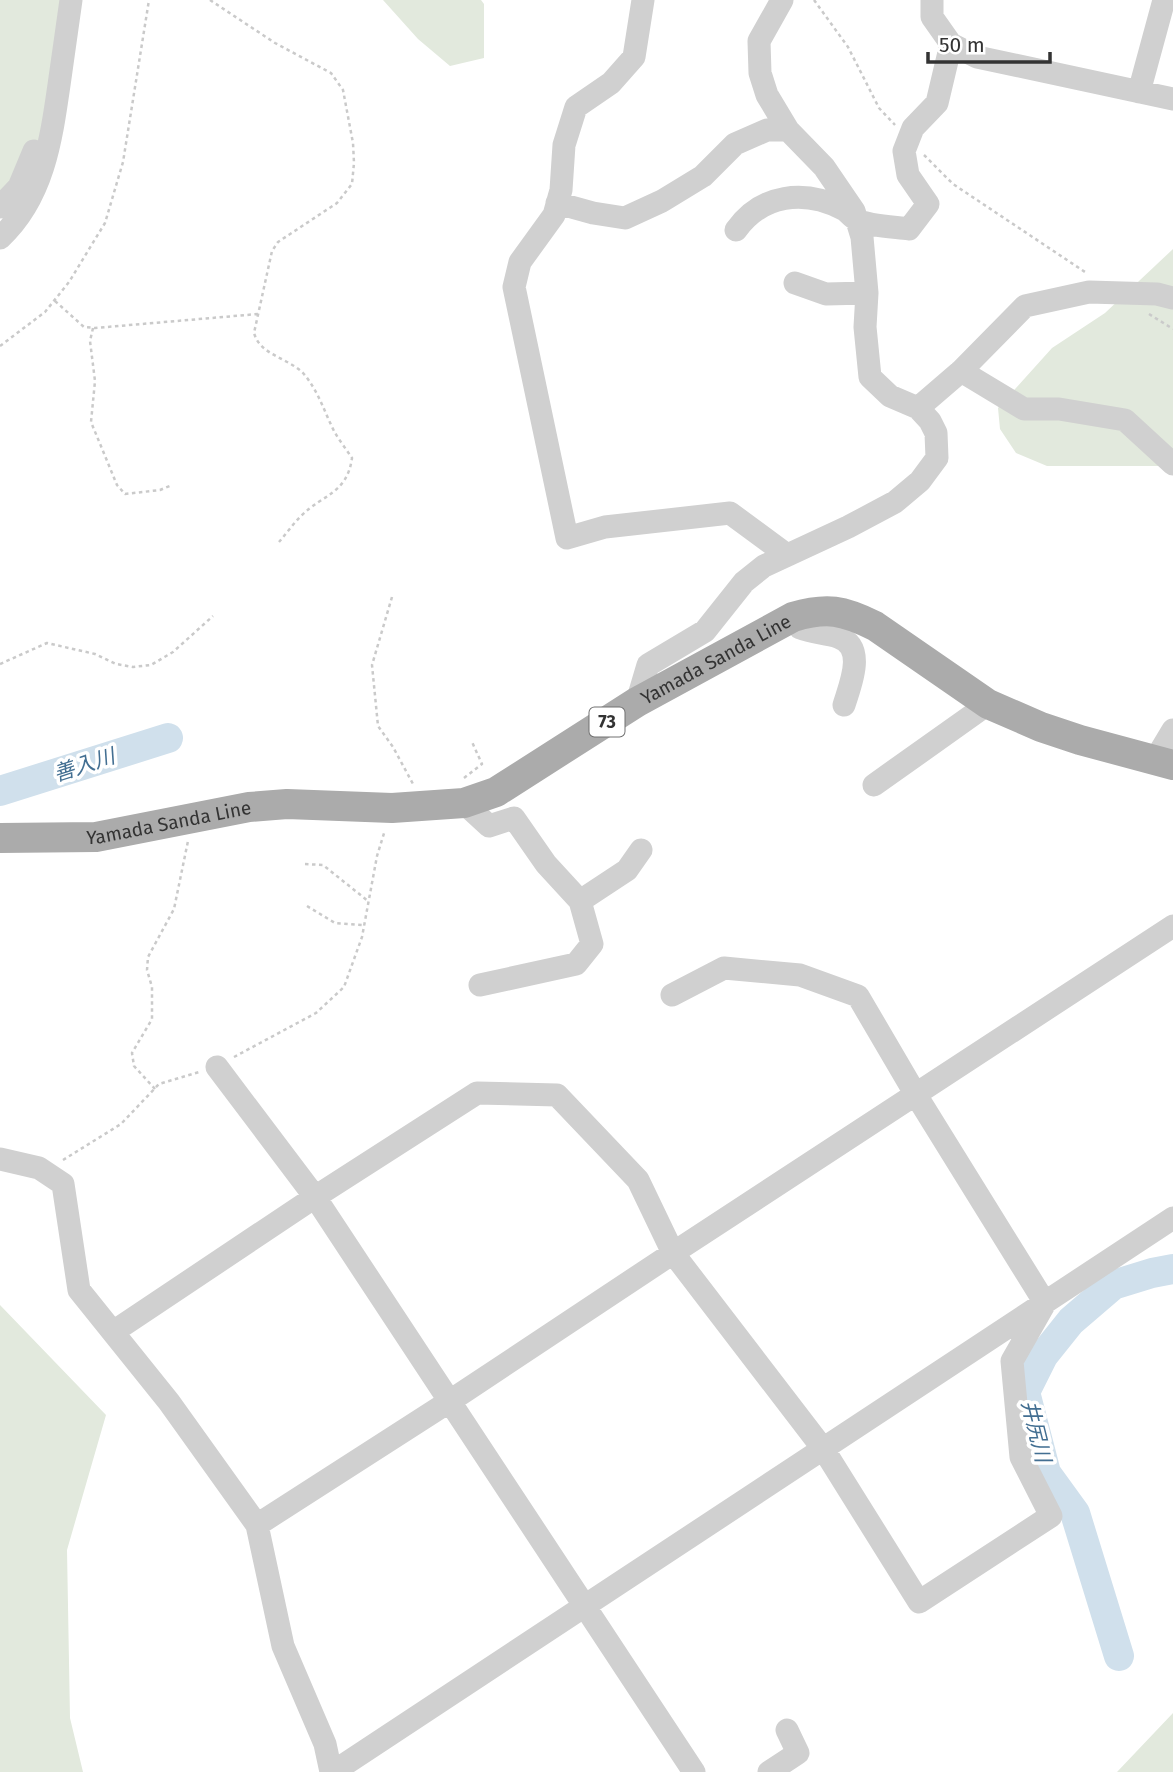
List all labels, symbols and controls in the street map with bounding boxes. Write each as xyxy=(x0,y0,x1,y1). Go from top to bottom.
scale bar xyxy=(928,21,1050,65)
text: 50 m xyxy=(939,32,985,58)
street label: Yamada Sanda Line xyxy=(637,609,795,710)
road number: 73 xyxy=(590,708,624,736)
water label: 善入川 xyxy=(50,742,120,787)
street label: Yamada Sanda Line xyxy=(86,796,253,849)
water label: 井尻川 xyxy=(1016,1397,1057,1467)

